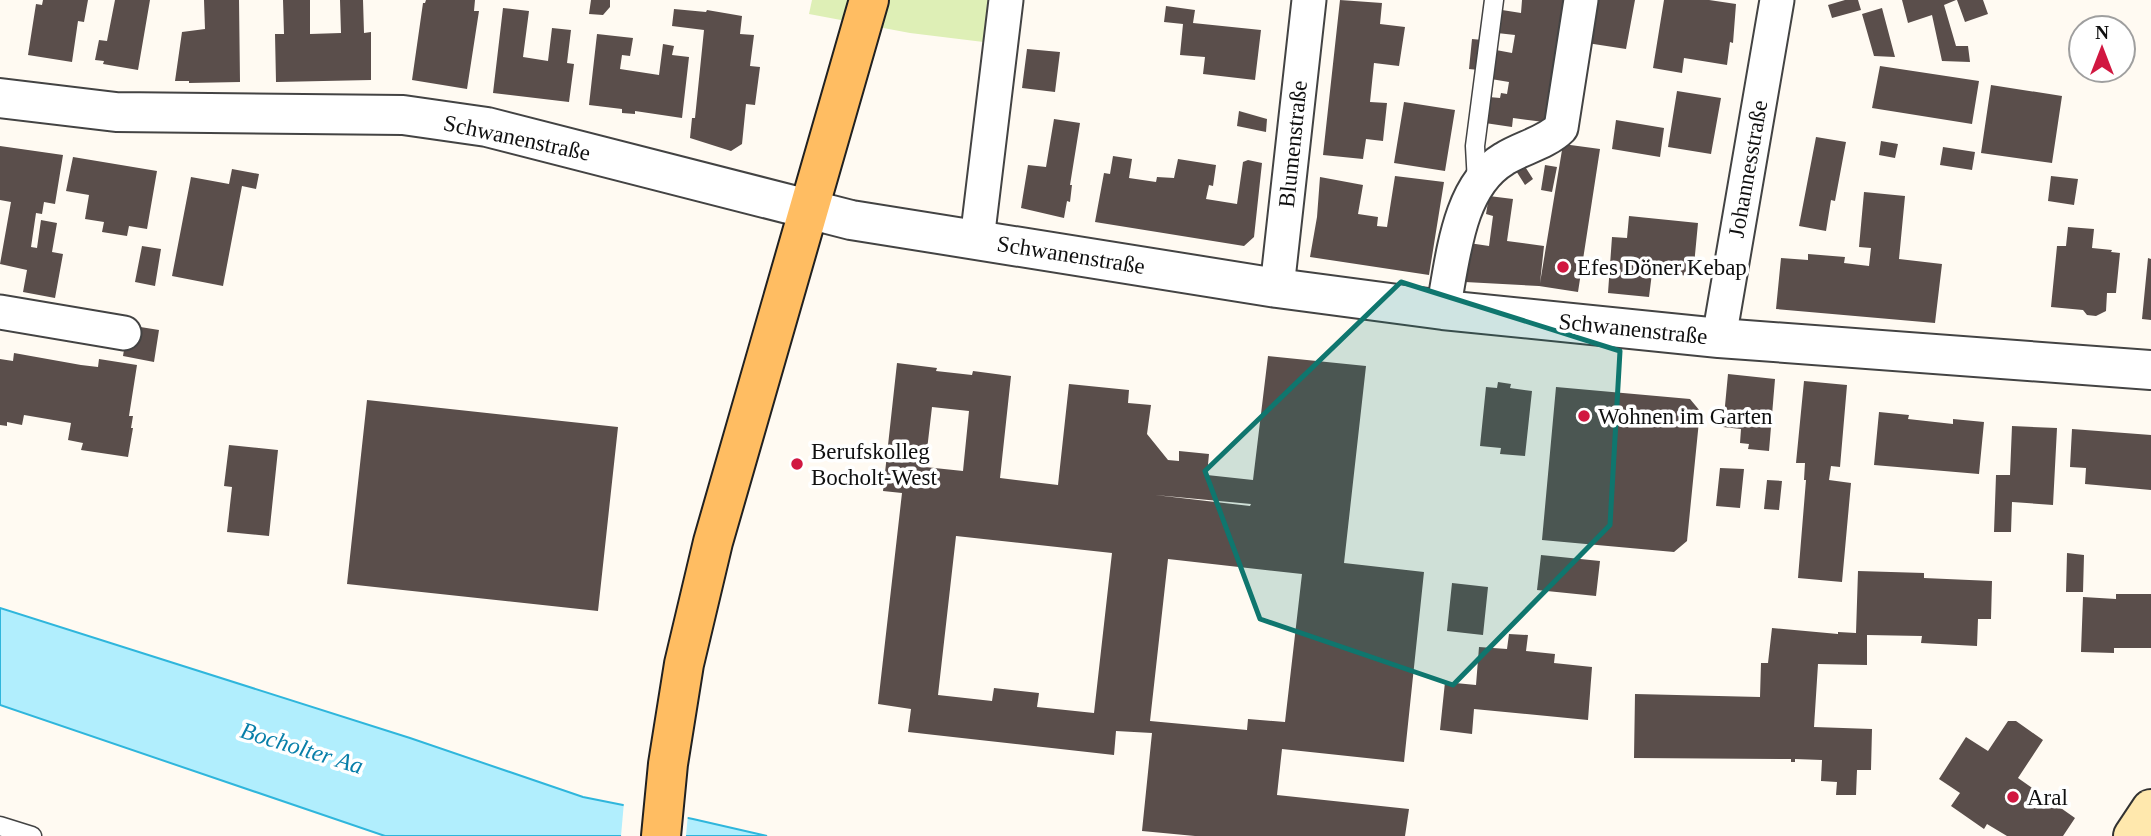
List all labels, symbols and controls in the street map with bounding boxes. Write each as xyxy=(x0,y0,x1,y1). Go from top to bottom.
north arrow xyxy=(2067,14,2137,84)
text: N xyxy=(2095,22,2109,43)
street label: Blumenstraße xyxy=(1274,79,1312,209)
street label: Johannesstraße xyxy=(1724,98,1772,240)
street label: Schwanenstraße xyxy=(441,110,593,166)
street label: Schwanenstraße xyxy=(995,231,1147,279)
place label: Efes Döner Kebap xyxy=(1577,255,1747,280)
marker: Efes Döner Kebap xyxy=(1555,259,1571,275)
street label: Schwanenstraße xyxy=(1557,309,1709,349)
place label: Wohnen im Garten xyxy=(1598,404,1773,429)
marker: Wohnen im Garten xyxy=(1576,408,1592,424)
place label: Berufskolleg Bocholt-West xyxy=(811,439,938,490)
marker: Berufskolleg Bocholt-West xyxy=(789,456,805,472)
water label: Bocholter Aa xyxy=(238,717,366,779)
place label: Aral xyxy=(2027,785,2068,810)
marker: Aral xyxy=(2005,789,2021,805)

